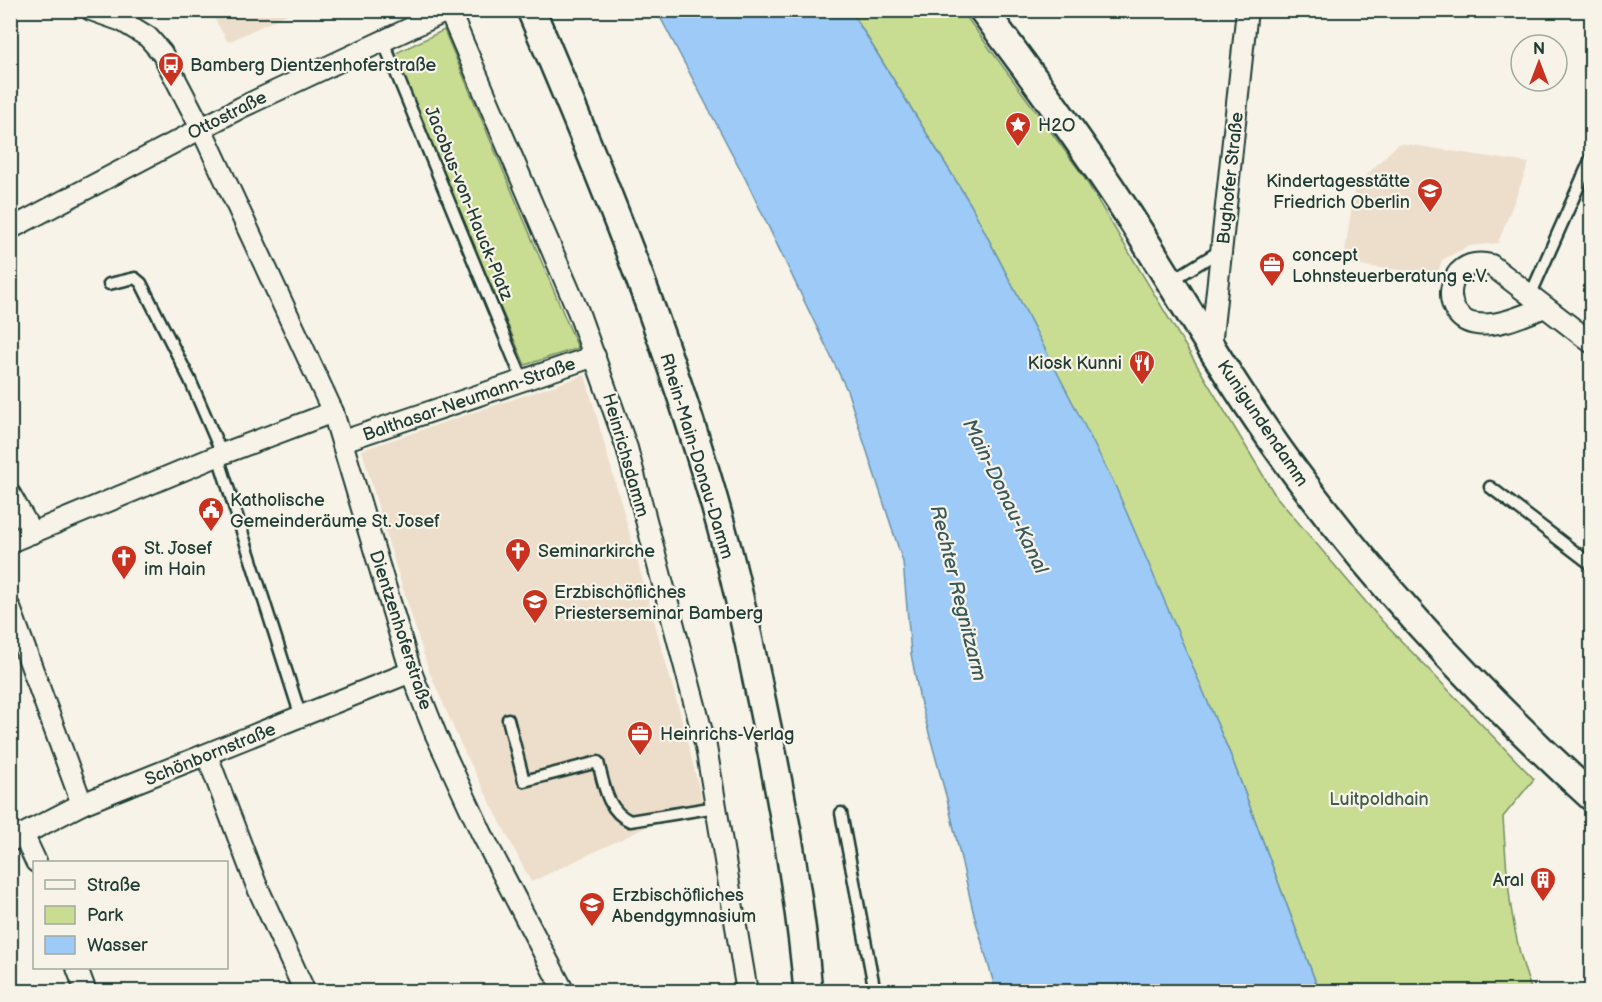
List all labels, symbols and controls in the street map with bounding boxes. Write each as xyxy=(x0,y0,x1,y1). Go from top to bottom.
north arrow xyxy=(1509,33,1569,93)
text: N xyxy=(1533,40,1545,59)
bus stop icon: Bamberg Dientzenhoferstraße xyxy=(156,50,186,88)
place label: Bamberg Dientzenhoferstraße xyxy=(190,55,437,76)
street label: Ottostraße xyxy=(184,86,271,144)
street label: Jacobus-von-Hauck-Platz xyxy=(420,103,517,304)
place icon: H2O xyxy=(1003,110,1033,148)
street label: Bughofer Straße xyxy=(1213,111,1248,245)
place label: H2O xyxy=(1038,115,1076,136)
place label: Kindertagesstätte Friedrich Oberlin xyxy=(1266,171,1410,213)
school or university icon: Kindertagesstätte Friedrich Oberlin xyxy=(1415,176,1445,214)
place label: concept Lohnsteuerberatung e.V. xyxy=(1292,245,1488,287)
office icon: concept Lohnsteuerberatung e.V. xyxy=(1257,250,1287,288)
restaurant icon: Kiosk Kunni xyxy=(1127,348,1157,386)
street label: Rhein-Main-Donau-Damm xyxy=(655,351,738,562)
street label: Balthasar-Neumann-Straße xyxy=(360,353,579,446)
place label: Kiosk Kunni xyxy=(1028,353,1122,374)
street label: Kunigundendamm xyxy=(1213,356,1313,490)
street label: Heinrichsdamm xyxy=(598,391,653,519)
water label: Main-Donau-Kanal xyxy=(957,415,1054,579)
place label: Katholische Gemeinderäume St. Josef xyxy=(230,490,440,532)
public building icon: Katholische Gemeinderäume St. Josef xyxy=(196,495,226,533)
water label: Rechter Regnitzarm xyxy=(925,503,991,684)
church icon: Seminarkirche xyxy=(503,536,533,574)
place label: St. Josef im Hain xyxy=(144,538,213,580)
place label: Seminarkirche xyxy=(538,541,655,562)
church icon: St. Josef im Hain xyxy=(109,543,139,581)
street label: Dientzenhoferstraße xyxy=(365,548,436,713)
place label: Erzbischöfliches Priesterseminar Bamberg xyxy=(554,582,763,624)
school or university icon: Erzbischöfliches Priesterseminar Bamberg xyxy=(520,587,550,625)
street label: Schönbornstraße xyxy=(142,719,279,790)
office icon: Heinrichs-Verlag xyxy=(625,719,655,757)
place label: Heinrichs-Verlag xyxy=(660,724,794,745)
park label: Luitpoldhain xyxy=(1329,789,1429,810)
legend xyxy=(33,861,228,969)
building icon: Aral xyxy=(1528,865,1558,903)
place label: Aral xyxy=(1493,870,1524,891)
text: Straße xyxy=(87,875,141,896)
place label: Erzbischöfliches Abendgymnasium xyxy=(612,885,756,927)
school or university icon: Erzbischöfliches Abendgymnasium xyxy=(577,890,607,928)
text: Park xyxy=(87,905,123,926)
text: Wasser xyxy=(87,935,148,956)

